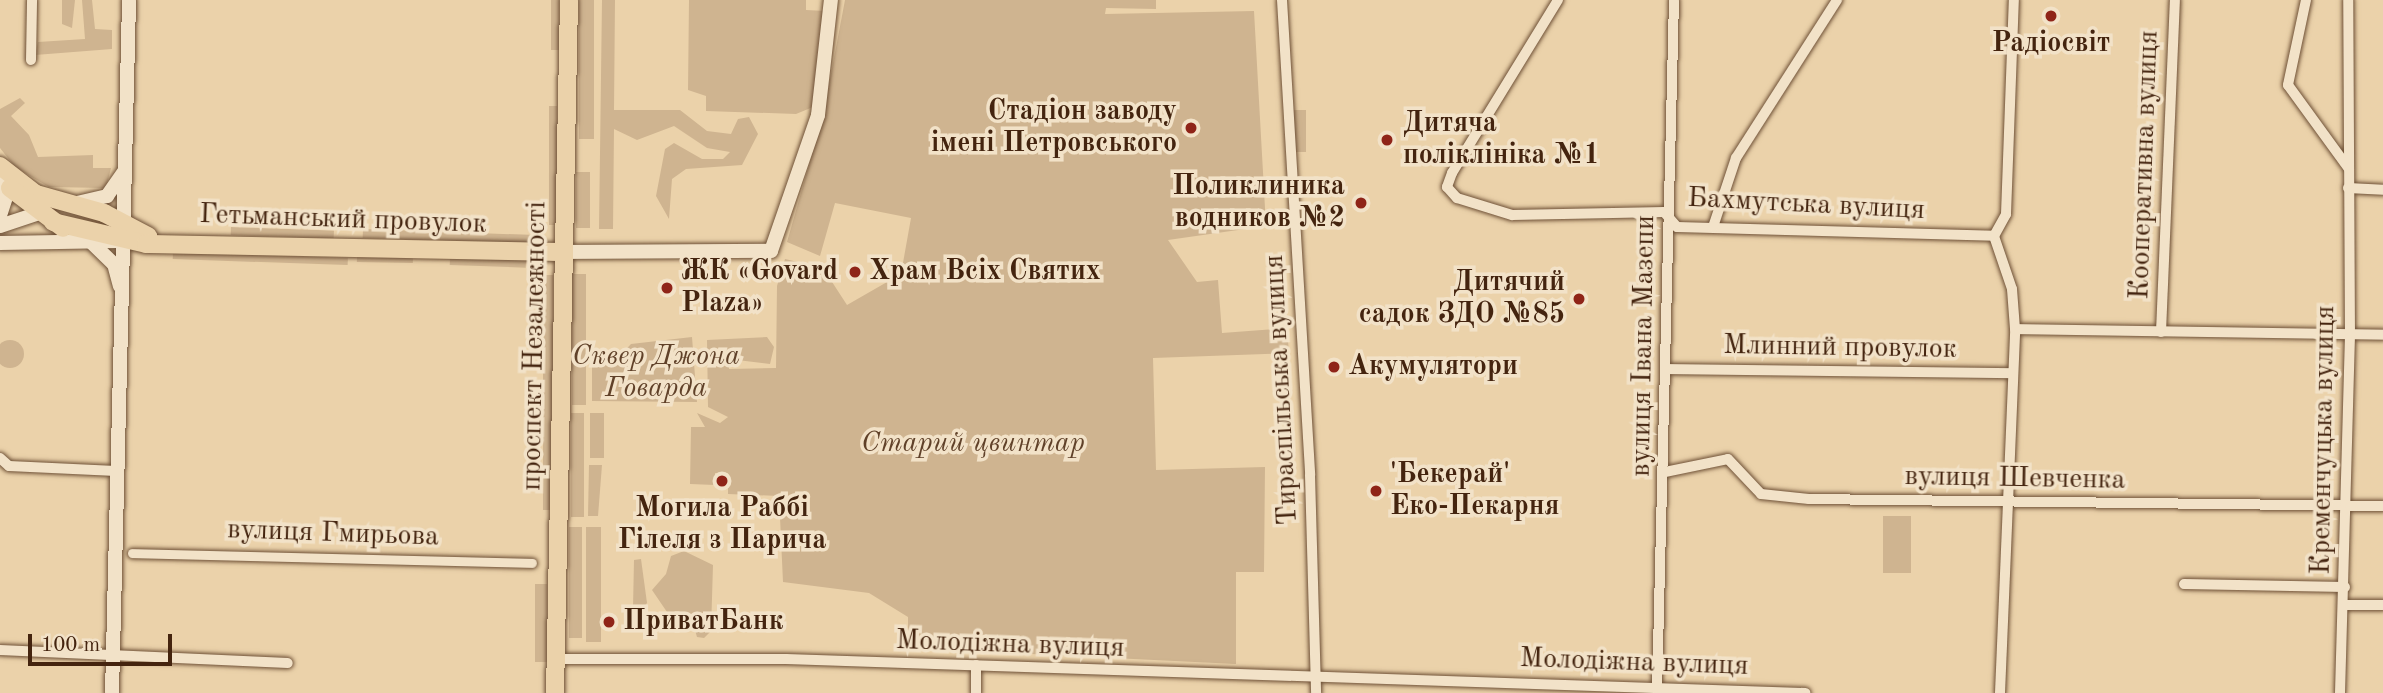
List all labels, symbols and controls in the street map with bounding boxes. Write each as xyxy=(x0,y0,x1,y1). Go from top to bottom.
marker: Радіосвіт xyxy=(2043,8,2059,24)
place label: Радіосвіт xyxy=(1992,27,2110,61)
street label: Кооперативна вулиця xyxy=(2124,30,2166,300)
place label: Стадіон заводу імені Петровського xyxy=(931,95,1177,161)
place label: Дитяча поліклініка №1 xyxy=(1403,107,1600,173)
marker: Стадіон заводу імені Петровського xyxy=(1183,120,1199,136)
marker: Дитяча поліклініка №1 xyxy=(1377,130,1397,150)
place label: Поликлиника водников №2 xyxy=(1172,170,1345,236)
street label: Бахмутська вулиця xyxy=(1686,182,1926,228)
marker: Поликлиника водников №2 xyxy=(1351,193,1371,213)
street label: Гетьманський провулок xyxy=(199,198,487,242)
street label: проспект Незалежності xyxy=(516,201,554,491)
street label: вулиця Івана Мазепи xyxy=(1625,215,1663,477)
street label: Тираспільська вулиця xyxy=(1258,254,1306,526)
place label: ЖК «Govard Plaza» xyxy=(681,255,838,321)
place label: Храм Всіх Святих xyxy=(869,255,1100,289)
marker: Храм Всіх Святих xyxy=(847,264,863,280)
place label: Дитячий садок ЗДО №85 xyxy=(1359,266,1565,332)
marker: ЖК «Govard Plaza» xyxy=(659,280,675,296)
marker: Дитячий садок ЗДО №85 xyxy=(1571,291,1587,307)
street label: Кременчуцька вулиця xyxy=(2305,305,2343,575)
street label: Млинний провулок xyxy=(1723,329,1957,367)
park label: Сквер Джона Говарда xyxy=(572,340,740,406)
place label: Акумулятори xyxy=(1348,350,1518,384)
marker: Акумулятори xyxy=(1326,359,1342,375)
park label: Старий цвинтар xyxy=(861,427,1085,461)
place label: 'Бекерай' Еко-Пекарня xyxy=(1390,458,1559,524)
street label: вулиця Шевченка xyxy=(1904,460,2126,498)
marker: Могила Раббі Гілеля з Парича xyxy=(714,473,730,489)
marker: 'Бекерай' Еко-Пекарня xyxy=(1368,483,1384,499)
place label: Могила Раббі Гілеля з Парича xyxy=(618,492,826,558)
street label: вулиця Гмирьова xyxy=(227,514,439,554)
place label: ПриватБанк xyxy=(623,605,783,639)
marker: ПриватБанк xyxy=(601,614,617,630)
scale bar xyxy=(32,620,175,664)
street label: Молодіжна вулиця xyxy=(895,624,1125,666)
text: 100 m xyxy=(41,635,100,656)
street label: Молодіжна вулиця xyxy=(1519,642,1749,684)

